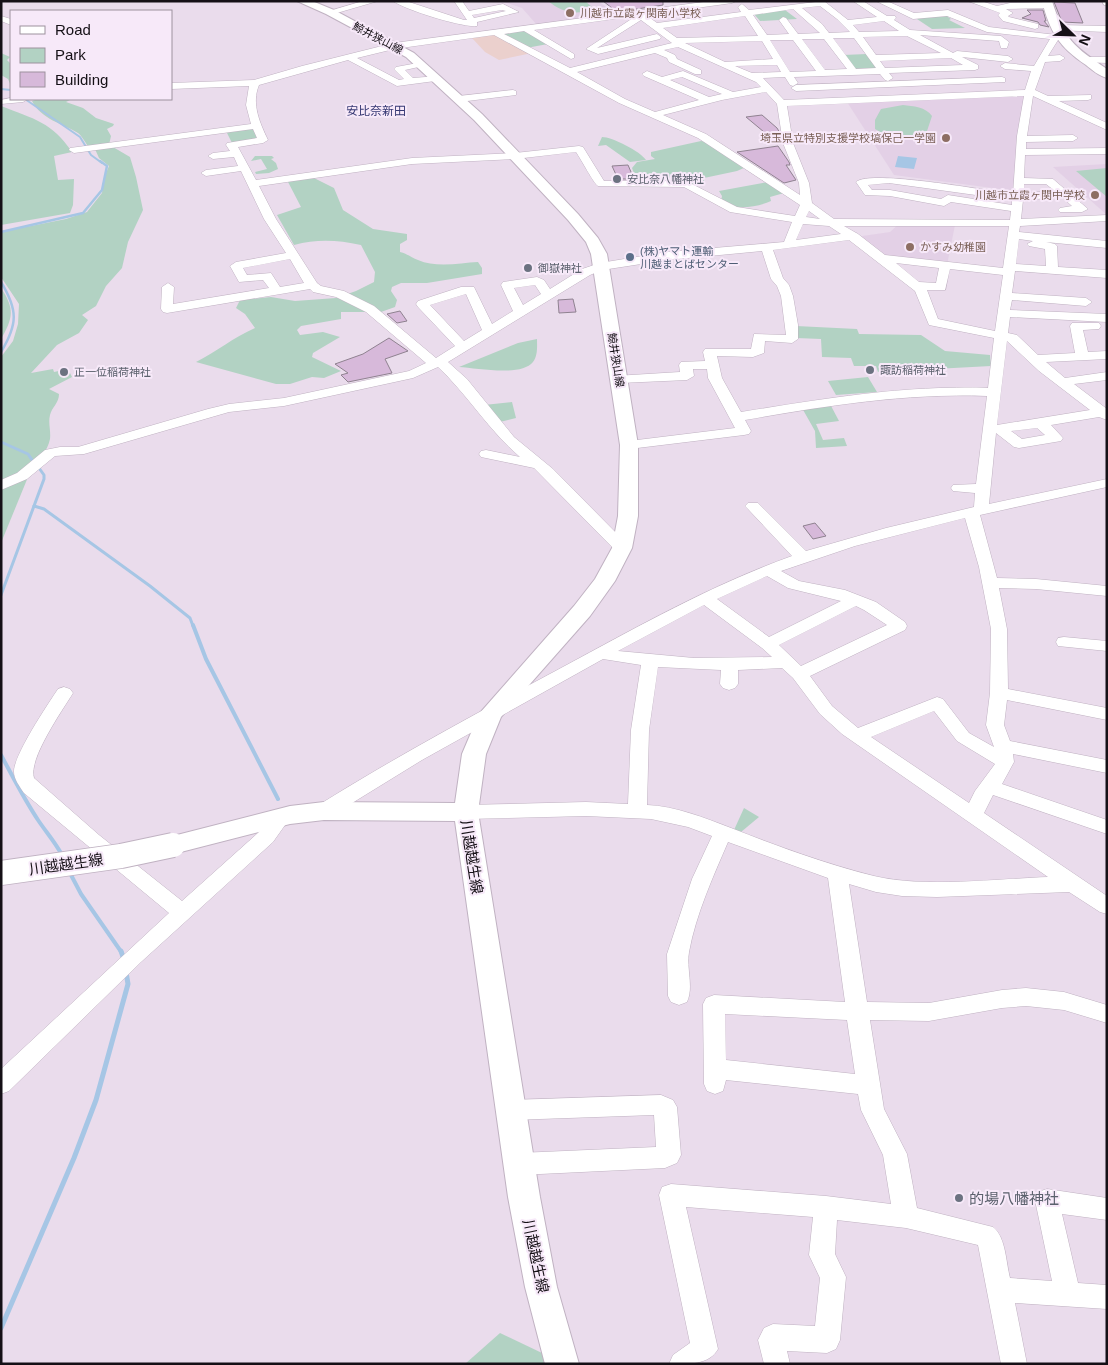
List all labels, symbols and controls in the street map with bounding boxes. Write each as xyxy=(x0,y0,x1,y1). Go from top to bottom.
marker: 川越市立霞ヶ関南小学校 xyxy=(564,7,576,19)
place label: 川越市立霞ヶ関南小学校 xyxy=(580,7,701,19)
legend xyxy=(10,10,172,100)
north arrow xyxy=(1048,10,1098,60)
street label: 鯨井狭山線 xyxy=(351,20,405,56)
text: Road xyxy=(55,21,91,38)
text: N xyxy=(1076,32,1094,48)
text: Park xyxy=(55,46,86,63)
text: Building xyxy=(55,71,108,88)
district label: 安比奈新田 xyxy=(346,104,406,118)
place label: 埼玉県立特別支援学校塙保己一学園 xyxy=(760,132,936,144)
marker: 埼玉県立特別支援学校塙保己一学園 xyxy=(940,132,952,144)
marker: 安比奈八幡神社 xyxy=(611,173,623,185)
place label: 安比奈八幡神社 xyxy=(627,173,704,185)
place label: 川越市立霞ヶ関中学校 xyxy=(975,189,1085,201)
marker: 川越市立霞ヶ関中学校 xyxy=(1089,189,1101,201)
marker: かすみ幼稚園 xyxy=(904,241,916,253)
place label: かすみ幼稚園 xyxy=(920,241,986,253)
place label: (株)ヤマト運輸 川越まとばセンター xyxy=(640,245,739,270)
marker: (株)ヤマト運輸 川越まとばセンター xyxy=(624,251,636,263)
marker: 御嶽神社 xyxy=(522,262,534,274)
place label: 御嶽神社 xyxy=(537,262,582,274)
street label: 鯨井狭山線 xyxy=(606,332,626,388)
marker: 諏訪稲荷神社 xyxy=(864,364,876,376)
place label: 諏訪稲荷神社 xyxy=(880,364,946,376)
marker: 正一位稲荷神社 xyxy=(58,366,70,378)
place label: 正一位稲荷神社 xyxy=(74,366,151,378)
street label: 川越越生線 xyxy=(458,819,486,895)
street label: 川越越生線 xyxy=(28,850,104,878)
place label: 的場八幡神社 xyxy=(969,1190,1059,1207)
marker: 的場八幡神社 xyxy=(953,1192,965,1204)
street label: 川越越生線 xyxy=(520,1218,552,1294)

